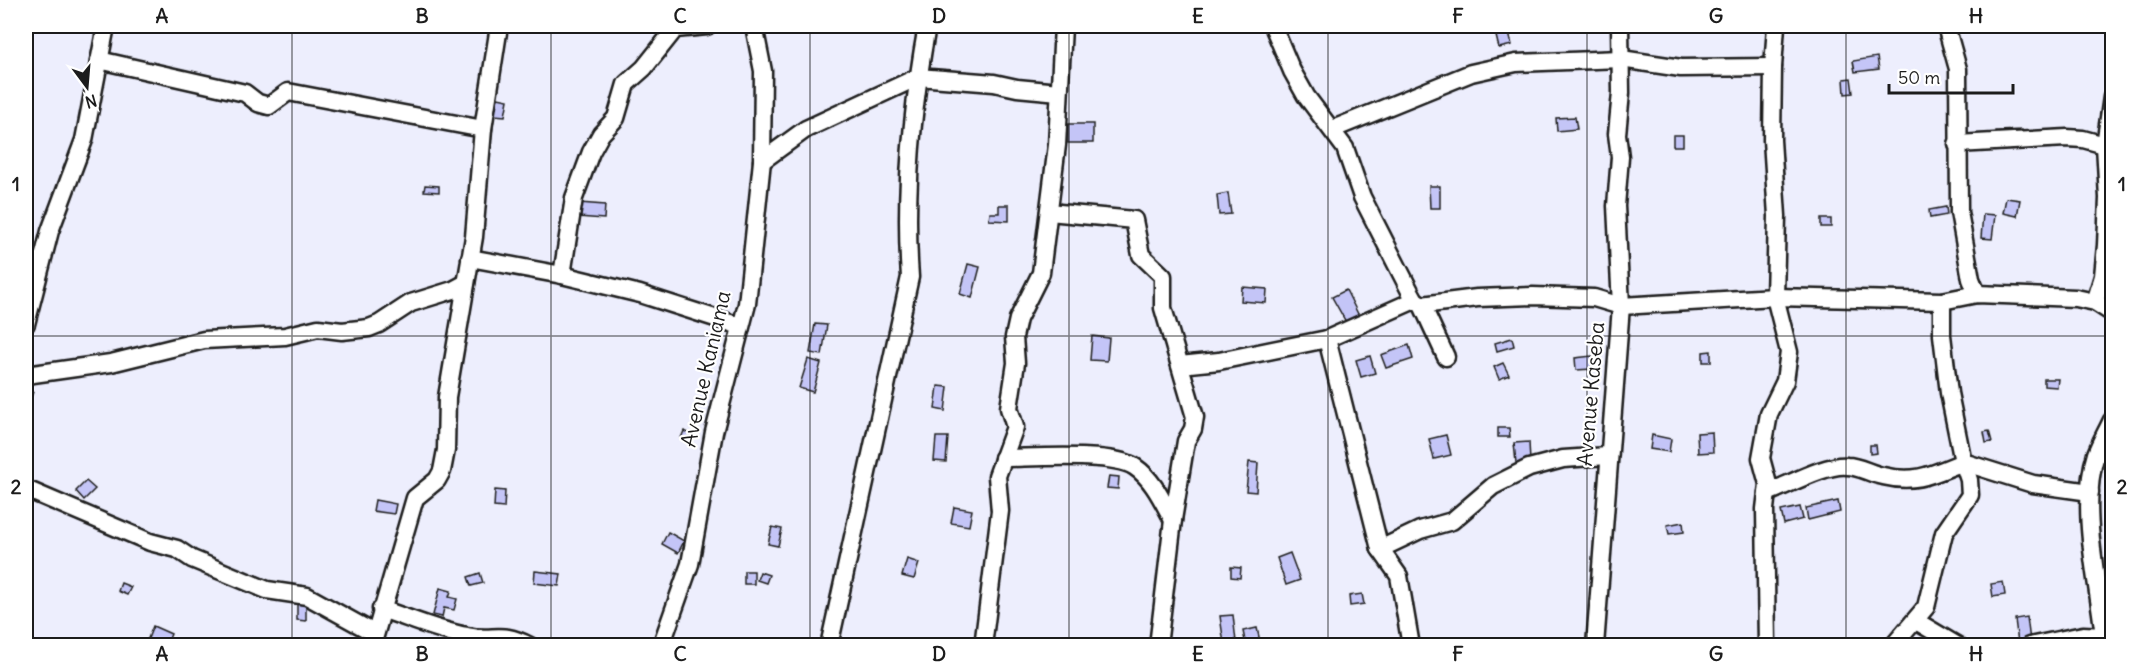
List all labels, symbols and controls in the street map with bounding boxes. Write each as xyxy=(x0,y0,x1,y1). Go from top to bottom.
text: A xyxy=(156,3,169,28)
text: B xyxy=(415,3,429,28)
text: C xyxy=(673,3,687,28)
text: D xyxy=(932,3,946,28)
text: E xyxy=(1192,3,1204,28)
text: F xyxy=(1452,3,1464,28)
text: G xyxy=(1709,3,1723,28)
text: H xyxy=(1969,3,1983,28)
north arrow xyxy=(57,57,117,117)
scale bar xyxy=(1889,57,2014,95)
text: 50 m xyxy=(1898,66,1940,89)
text: N xyxy=(83,90,99,113)
text: 1 xyxy=(12,171,20,196)
text: 1 xyxy=(2118,171,2126,196)
street label: Avenue Kaniama xyxy=(674,288,737,450)
street label: Avenue Kaseba xyxy=(1571,321,1610,467)
text: 2 xyxy=(11,474,22,499)
text: 2 xyxy=(2117,474,2128,499)
text: A xyxy=(156,641,169,666)
text: B xyxy=(415,641,429,666)
text: C xyxy=(673,641,687,666)
text: D xyxy=(932,641,946,666)
text: E xyxy=(1192,641,1204,666)
text: F xyxy=(1452,641,1464,666)
text: G xyxy=(1709,641,1723,666)
text: H xyxy=(1969,641,1983,666)

